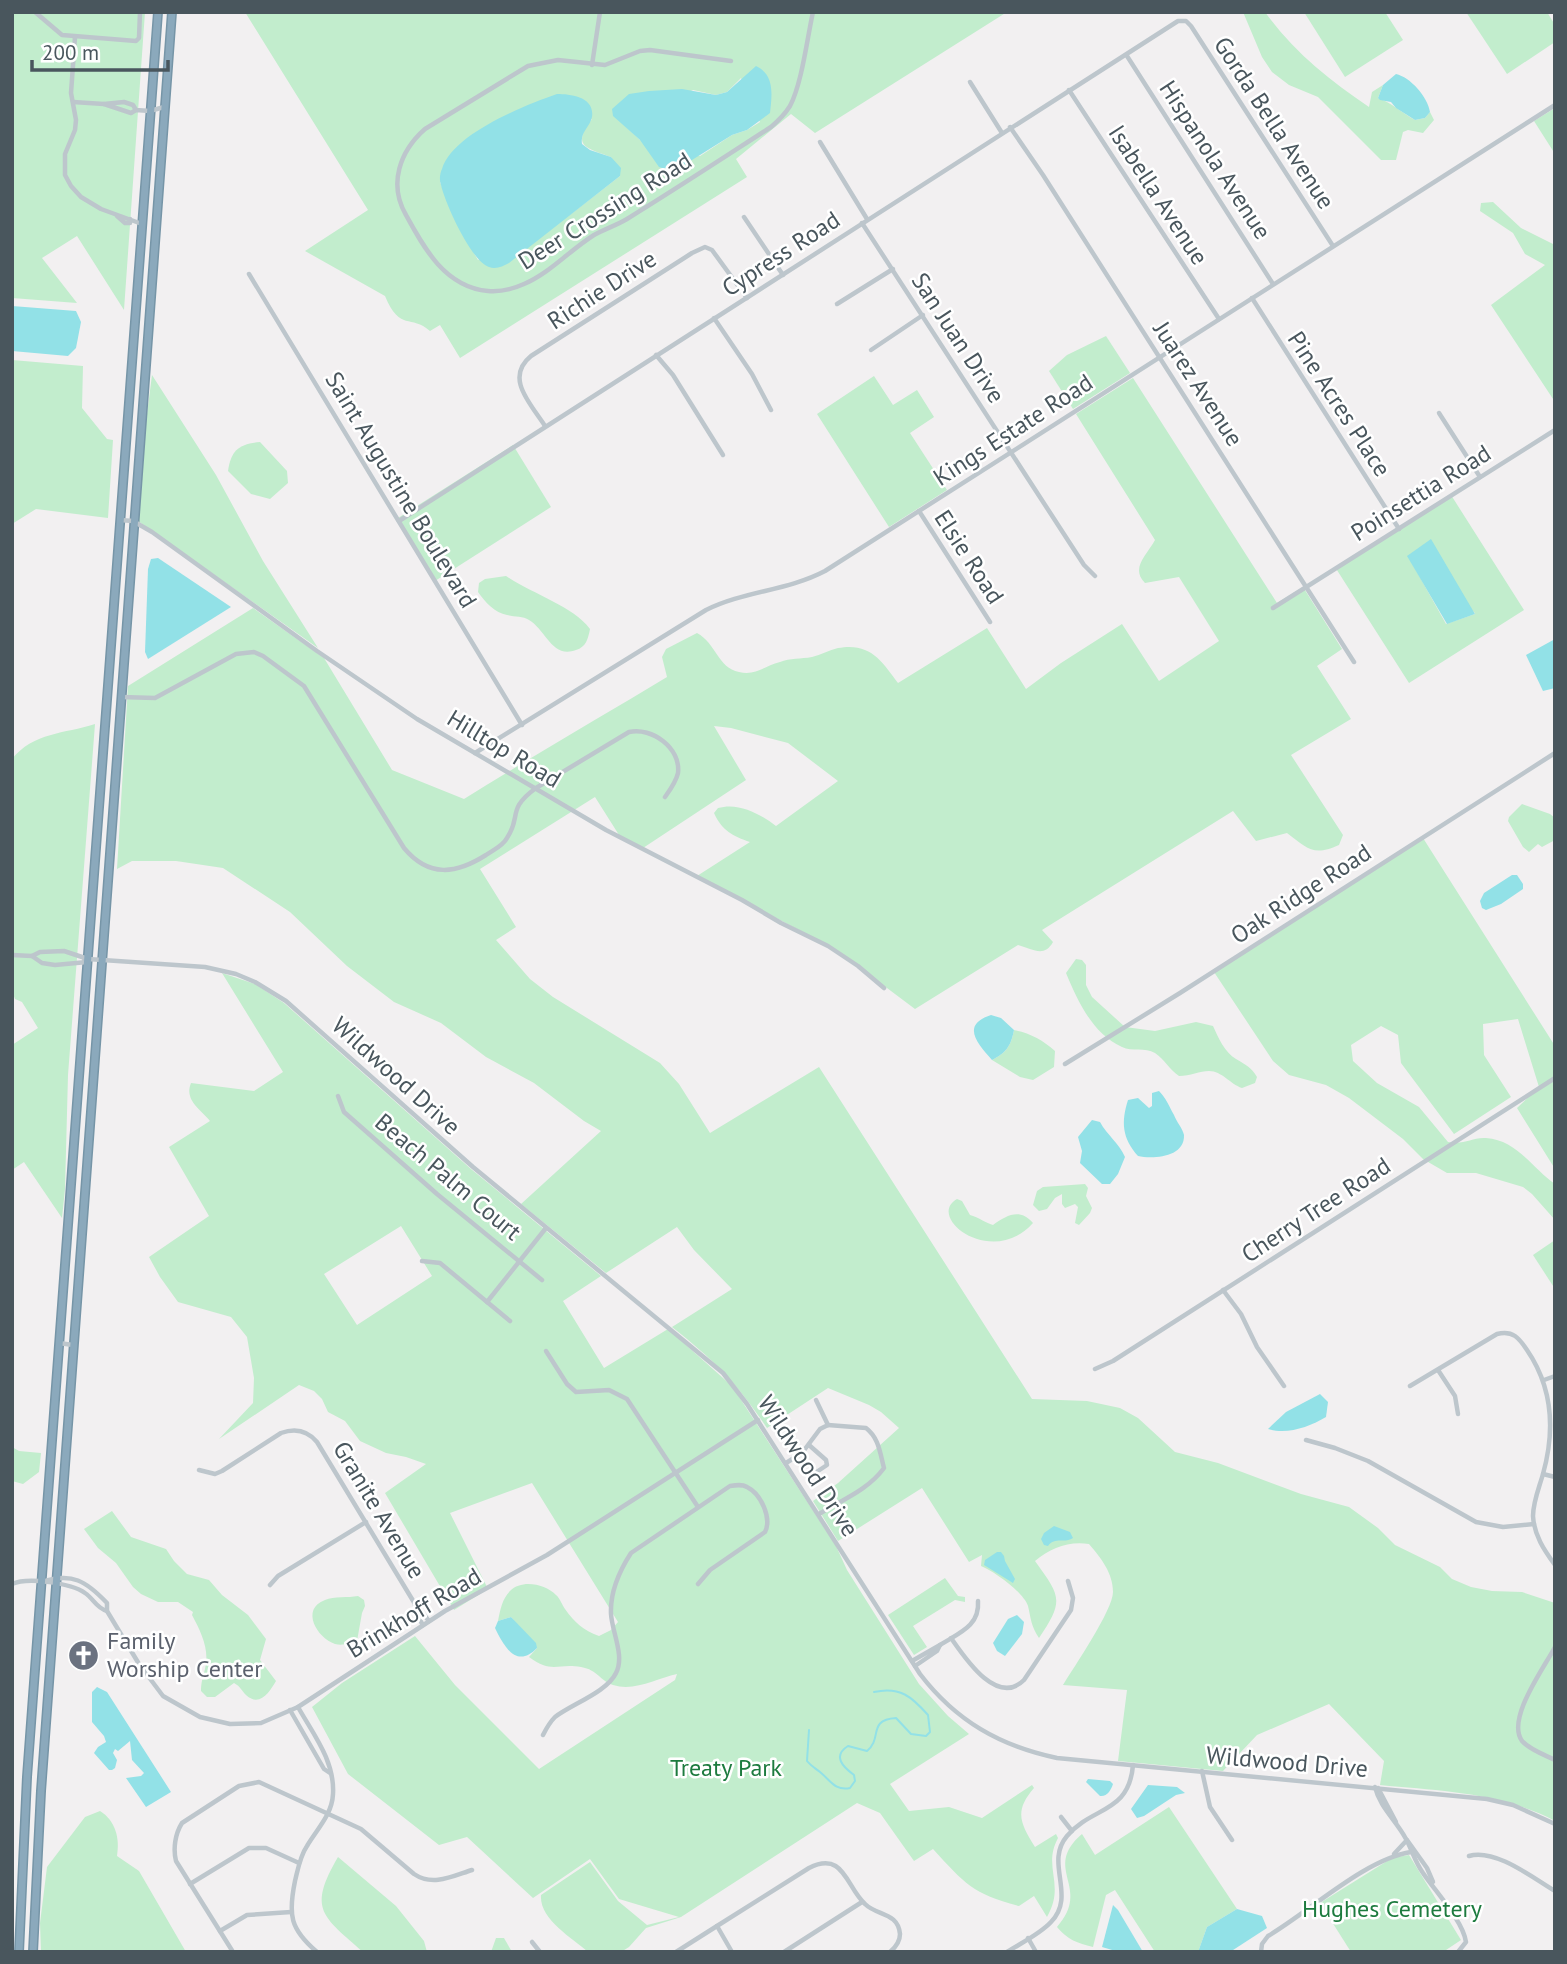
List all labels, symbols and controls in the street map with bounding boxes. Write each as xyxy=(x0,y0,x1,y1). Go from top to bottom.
scale bar xyxy=(32,28,168,72)
street label: Gorda Bella Avenue xyxy=(1207,31,1342,215)
text: 200 m xyxy=(42,39,99,66)
street label: Hispanola Avenue xyxy=(1153,75,1278,245)
street label: Isabella Avenue xyxy=(1102,119,1215,271)
street label: Deer Crossing Road xyxy=(512,145,697,276)
street label: Cypress Road xyxy=(716,204,846,303)
street label: Richie Drive xyxy=(542,243,662,336)
street label: San Juan Drive xyxy=(905,267,1012,409)
street label: Juarez Avenue xyxy=(1146,315,1250,452)
street label: Pine Acres Place xyxy=(1281,325,1398,482)
street label: Saint Augustine Boulevard xyxy=(319,366,484,614)
street label: Kings Estate Road xyxy=(927,367,1098,493)
street label: Poinsettia Road xyxy=(1345,437,1496,548)
street label: Elsie Road xyxy=(928,504,1011,610)
street label: Hilltop Road xyxy=(442,702,567,795)
street label: Oak Ridge Road xyxy=(1225,837,1377,951)
street label: Wildwood Drive xyxy=(326,1010,467,1141)
street label: Beach Palm Court xyxy=(369,1106,528,1247)
street label: Cherry Tree Road xyxy=(1235,1150,1396,1269)
street label: Wildwood Drive xyxy=(751,1389,866,1542)
street label: Granite Avenue xyxy=(326,1435,433,1584)
street label: Brinkhoff Road xyxy=(341,1560,487,1665)
place label: Family Worship Center xyxy=(107,1625,262,1684)
church icon: Family Worship Center xyxy=(67,1638,101,1672)
street label: Wildwood Drive xyxy=(1205,1739,1369,1784)
park label: Treaty Park xyxy=(670,1752,783,1783)
park label: Hughes Cemetery xyxy=(1302,1893,1482,1924)

